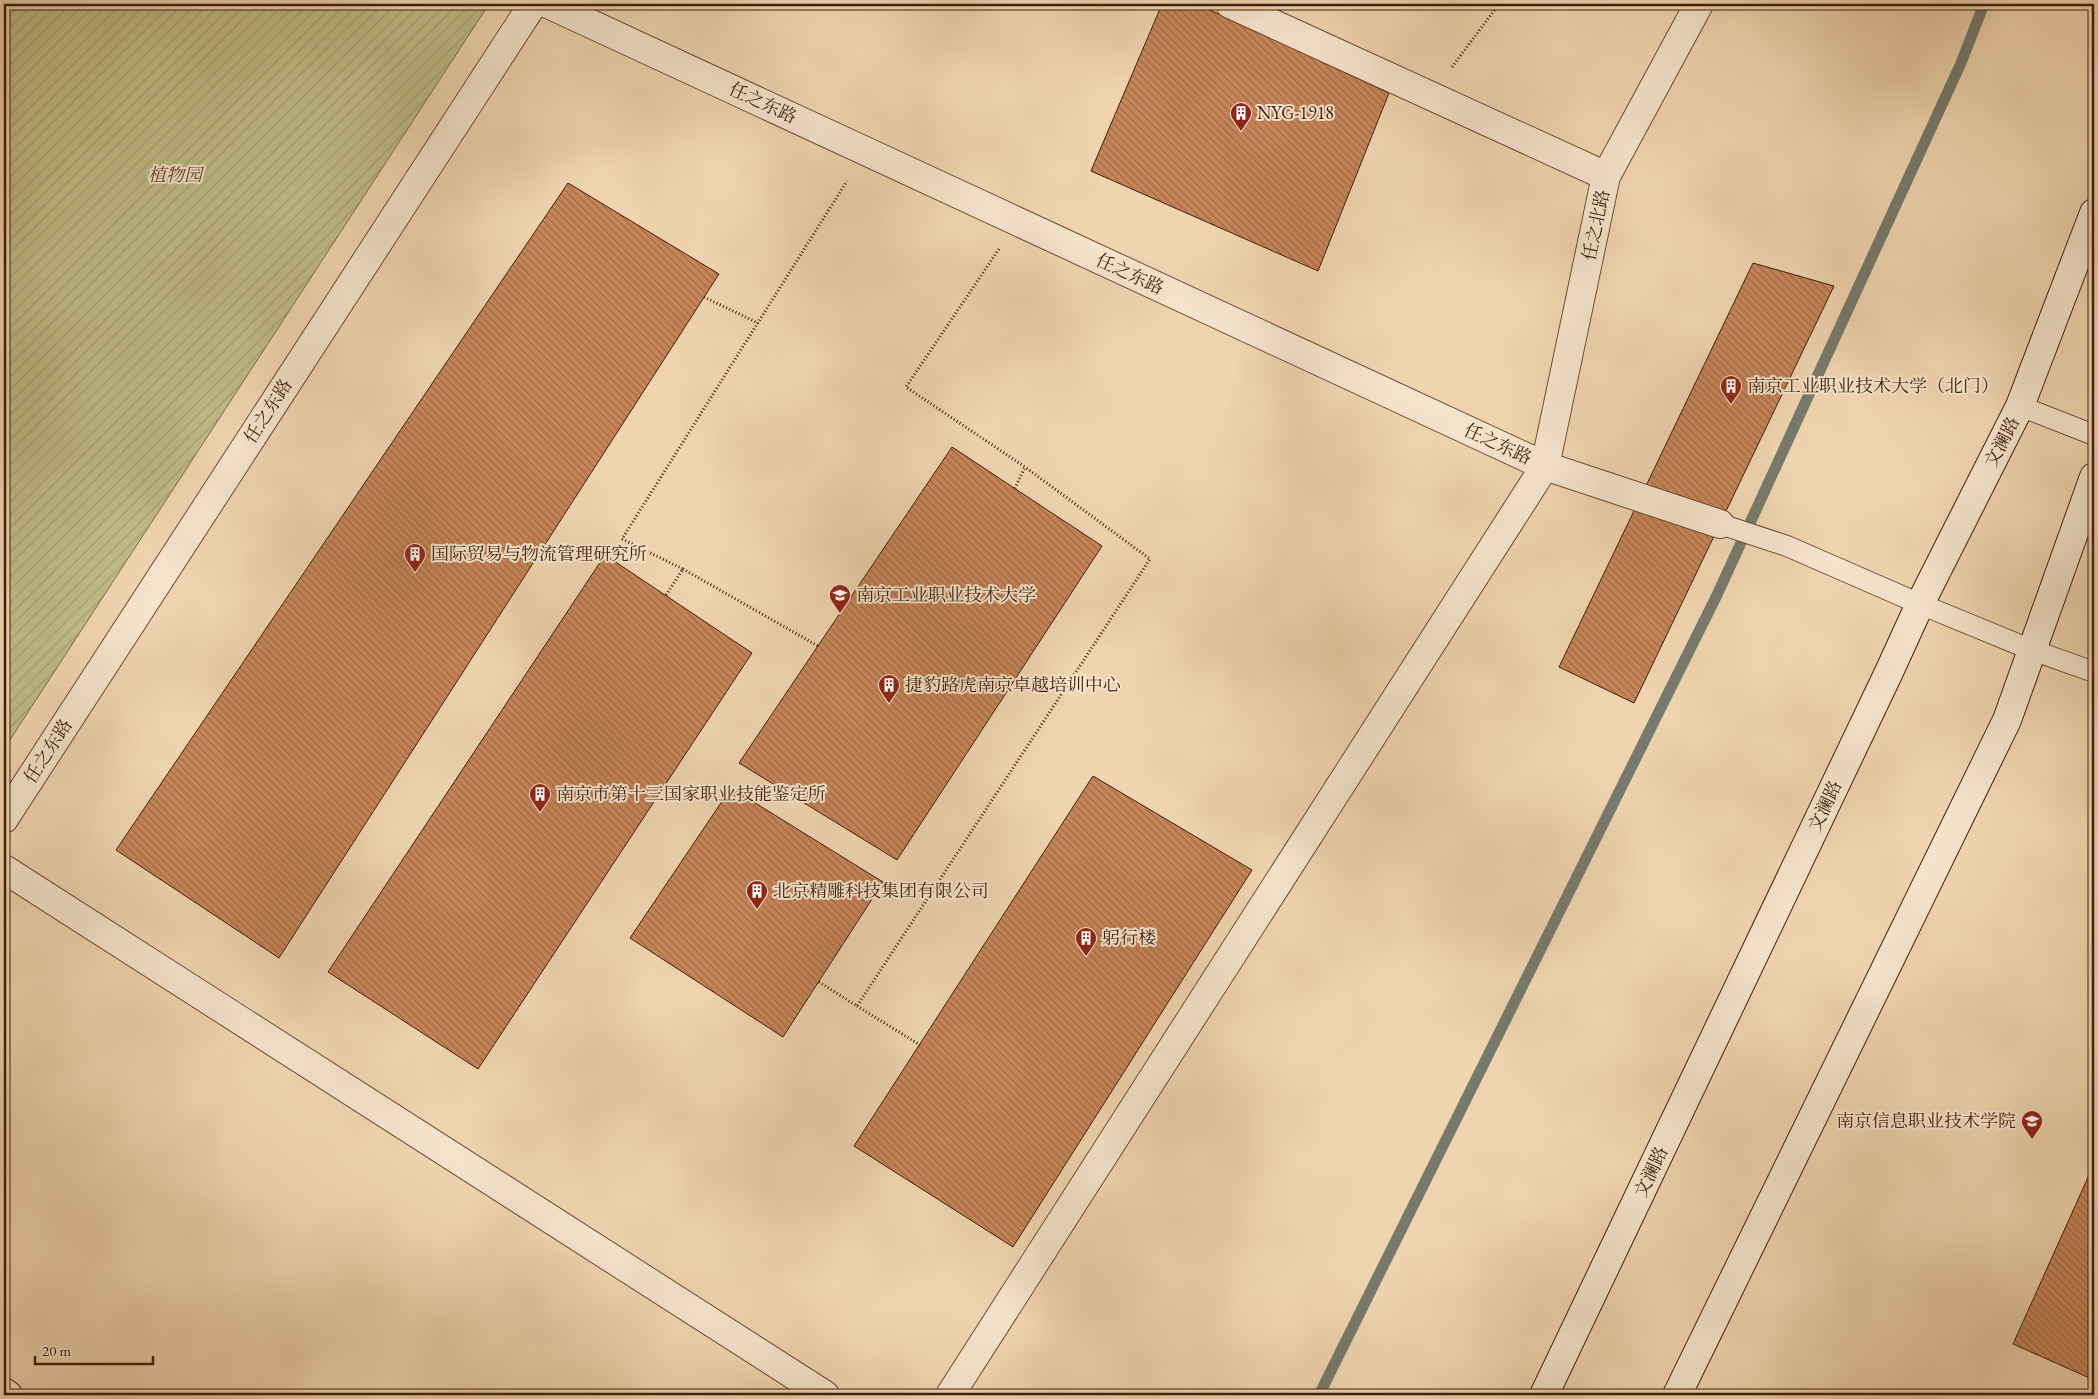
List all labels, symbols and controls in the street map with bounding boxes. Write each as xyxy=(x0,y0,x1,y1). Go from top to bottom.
street label: 任之东路 xyxy=(726,77,801,128)
building icon: NYG-1918 xyxy=(1229,101,1253,132)
place label: NYG-1918 xyxy=(1257,101,1334,124)
park label: 植物园 xyxy=(148,163,205,186)
street label: 任之北路 xyxy=(1577,187,1614,263)
street label: 任之东路 xyxy=(1093,248,1168,299)
street label: 任之东路 xyxy=(238,374,297,447)
building icon: 南京工业职业技术大学（北门） xyxy=(1719,374,1743,405)
place label: 南京工业职业技术大学（北门） xyxy=(1747,374,1999,397)
street label: 文澜路 xyxy=(1979,412,2024,471)
street label: 任之东路 xyxy=(1461,418,1536,469)
building icon: 国际贸易与物流管理研究所 xyxy=(403,542,427,573)
place label: 国际贸易与物流管理研究所 xyxy=(431,542,647,565)
school or university icon: 南京工业职业技术大学 xyxy=(828,583,852,614)
place label: 南京工业职业技术大学 xyxy=(856,583,1036,606)
building icon: 捷豹路虎南京卓越培训中心 xyxy=(877,673,901,704)
place label: 捷豹路虎南京卓越培训中心 xyxy=(905,673,1121,696)
street label: 任之东路 xyxy=(18,714,77,787)
street label: 文澜路 xyxy=(1803,776,1846,835)
building icon: 南京市第十三国家职业技能鉴定所 xyxy=(528,782,552,813)
place label: 南京市第十三国家职业技能鉴定所 xyxy=(556,782,826,805)
building icon: 北京精雕科技集团有限公司 xyxy=(745,879,769,910)
place label: 北京精雕科技集团有限公司 xyxy=(773,879,989,902)
building icon: 躬行楼 xyxy=(1074,926,1098,957)
place label: 躬行楼 xyxy=(1102,926,1156,949)
place label: 南京信息职业技术学院 xyxy=(1836,1109,2016,1132)
school or university icon: 南京信息职业技术学院 xyxy=(2020,1109,2044,1140)
street label: 文澜路 xyxy=(1629,1142,1672,1201)
scale bar xyxy=(35,1334,152,1366)
text: 20 m xyxy=(42,1341,71,1360)

